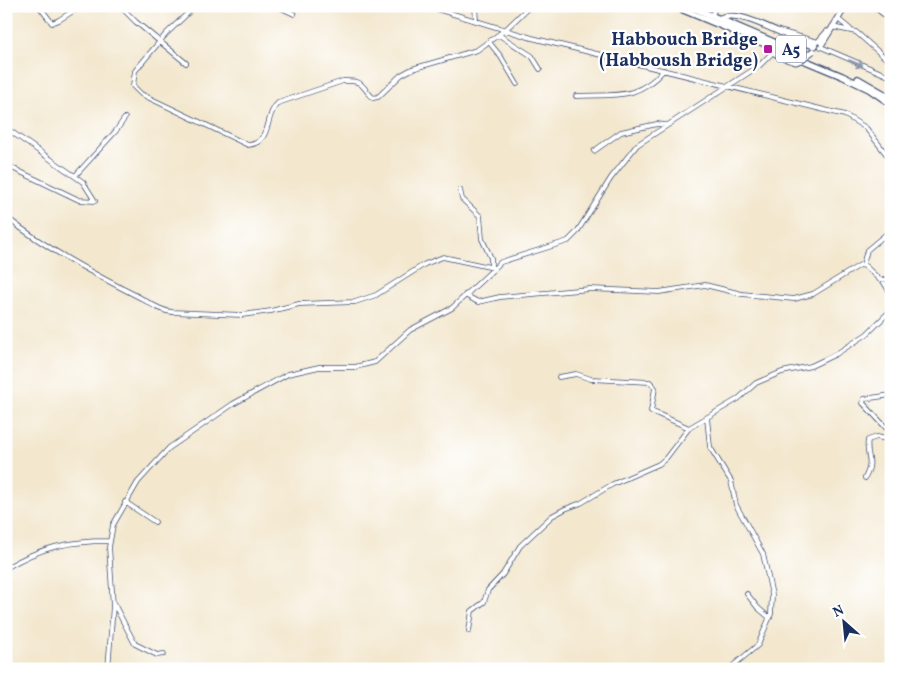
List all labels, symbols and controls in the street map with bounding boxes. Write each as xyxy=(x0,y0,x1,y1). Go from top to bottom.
place label: Habbouch Bridge (Habboush Bridge) xyxy=(599,28,758,74)
road number: A5 xyxy=(776,36,806,62)
marker: Habbouch Bridge (Habboush Bridge) xyxy=(762,43,774,55)
one-way arrow xyxy=(847,59,863,68)
north arrow xyxy=(820,598,870,648)
text: N xyxy=(830,601,848,623)

